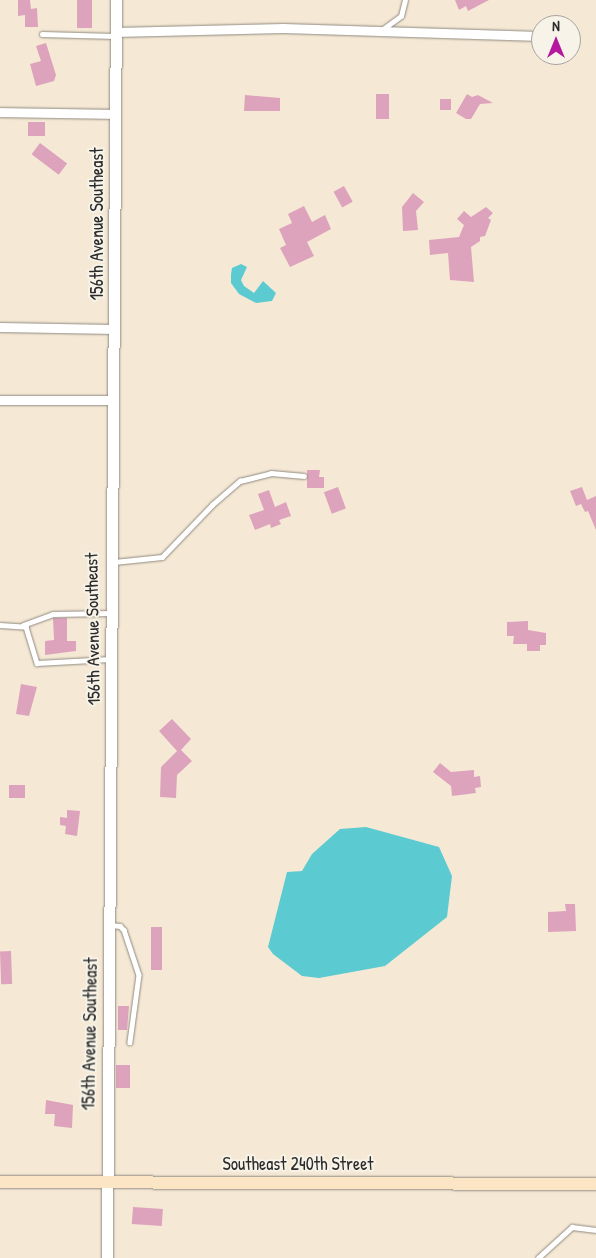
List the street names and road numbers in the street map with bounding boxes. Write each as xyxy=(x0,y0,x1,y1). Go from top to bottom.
street label: 156th Avenue Southeast xyxy=(86,148,108,300)
street label: 156th Avenue Southeast xyxy=(81,552,105,706)
street label: 156th Avenue Southeast xyxy=(78,957,102,1111)
street label: Southeast 240th Street xyxy=(223,1153,373,1175)

